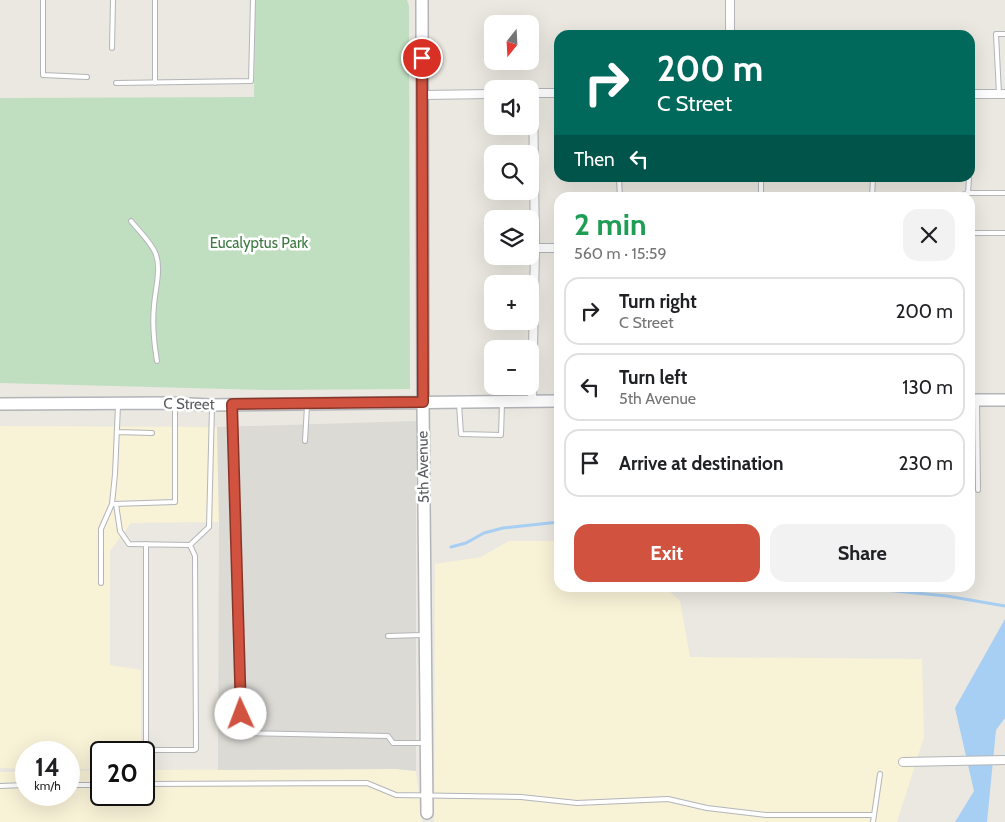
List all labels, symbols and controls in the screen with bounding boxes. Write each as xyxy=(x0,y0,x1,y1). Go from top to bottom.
north arrow xyxy=(484,15,539,70)
map controls xyxy=(484,15,539,395)
pin xyxy=(401,37,443,79)
icon: arrive xyxy=(408,44,436,72)
text: 200 m xyxy=(657,47,763,90)
icon: right xyxy=(574,50,639,115)
button: sound xyxy=(484,80,539,135)
text: C Street xyxy=(657,90,732,117)
button: search xyxy=(484,145,539,200)
icon: left xyxy=(625,145,653,173)
text: Then xyxy=(574,148,615,171)
text: 2 min xyxy=(574,206,646,243)
button: close xyxy=(903,209,955,261)
button: layers xyxy=(484,210,539,265)
park label: Eucalyptus Park xyxy=(210,234,309,252)
text: 560 m · 15:59 xyxy=(574,244,667,263)
button: + xyxy=(484,275,539,330)
text: Turn right xyxy=(619,290,697,313)
icon: right xyxy=(576,297,604,325)
text: 200 m xyxy=(896,300,953,323)
text: C Street xyxy=(619,313,674,332)
button: − xyxy=(484,340,539,395)
text: Turn left xyxy=(619,366,687,389)
icon: left xyxy=(576,373,604,401)
text: 130 m xyxy=(902,376,953,399)
text: 5th Avenue xyxy=(619,389,696,408)
street label: C Street xyxy=(163,395,215,413)
street label: 5th Avenue xyxy=(413,430,433,503)
icon: arrive xyxy=(576,449,604,477)
text: Arrive at destination xyxy=(619,452,783,475)
text: 230 m xyxy=(899,452,953,475)
button: Exit xyxy=(574,524,760,582)
button: Share xyxy=(770,524,955,582)
position arrow xyxy=(214,687,266,739)
speed limit sign: 20 xyxy=(90,741,155,806)
text: 14 xyxy=(35,752,60,782)
text: km/h xyxy=(34,778,61,793)

